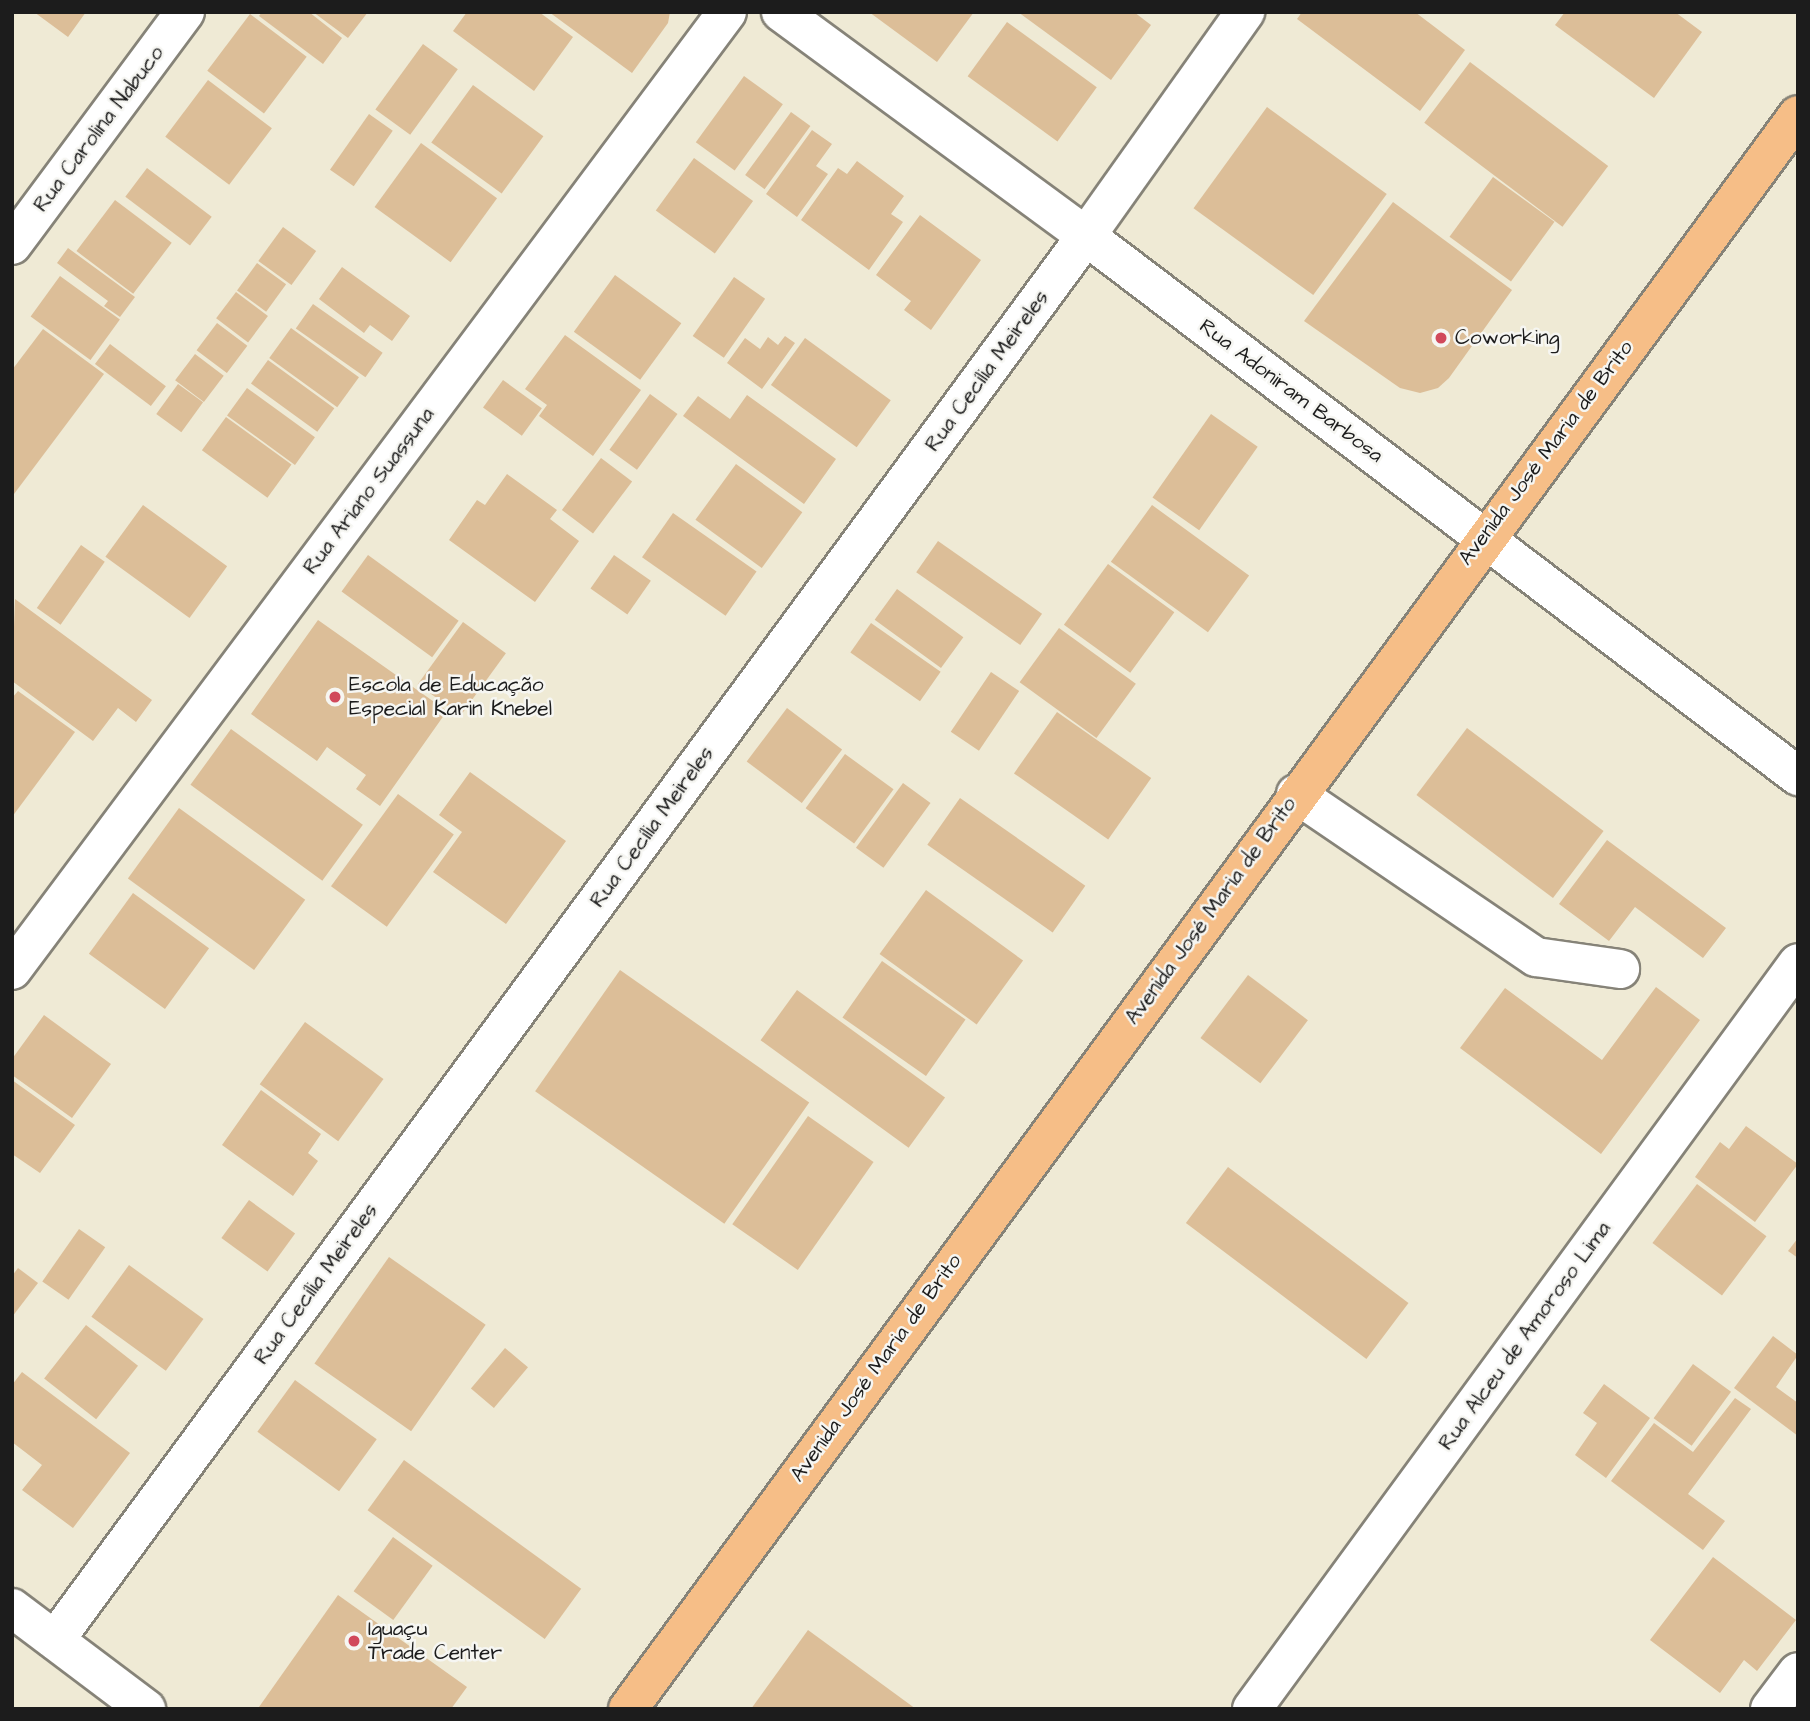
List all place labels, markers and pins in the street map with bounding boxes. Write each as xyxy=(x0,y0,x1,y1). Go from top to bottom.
place label: Coworking xyxy=(1455,325,1559,351)
marker: Coworking xyxy=(1433,330,1449,346)
place label: Escola de Educação Especial Karin Knebel xyxy=(349,672,552,722)
marker: Escola de Educação Especial Karin Knebel xyxy=(327,689,343,705)
place label: Iguaçu Trade Center xyxy=(368,1616,502,1666)
marker: Iguaçu Trade Center xyxy=(346,1633,362,1649)

